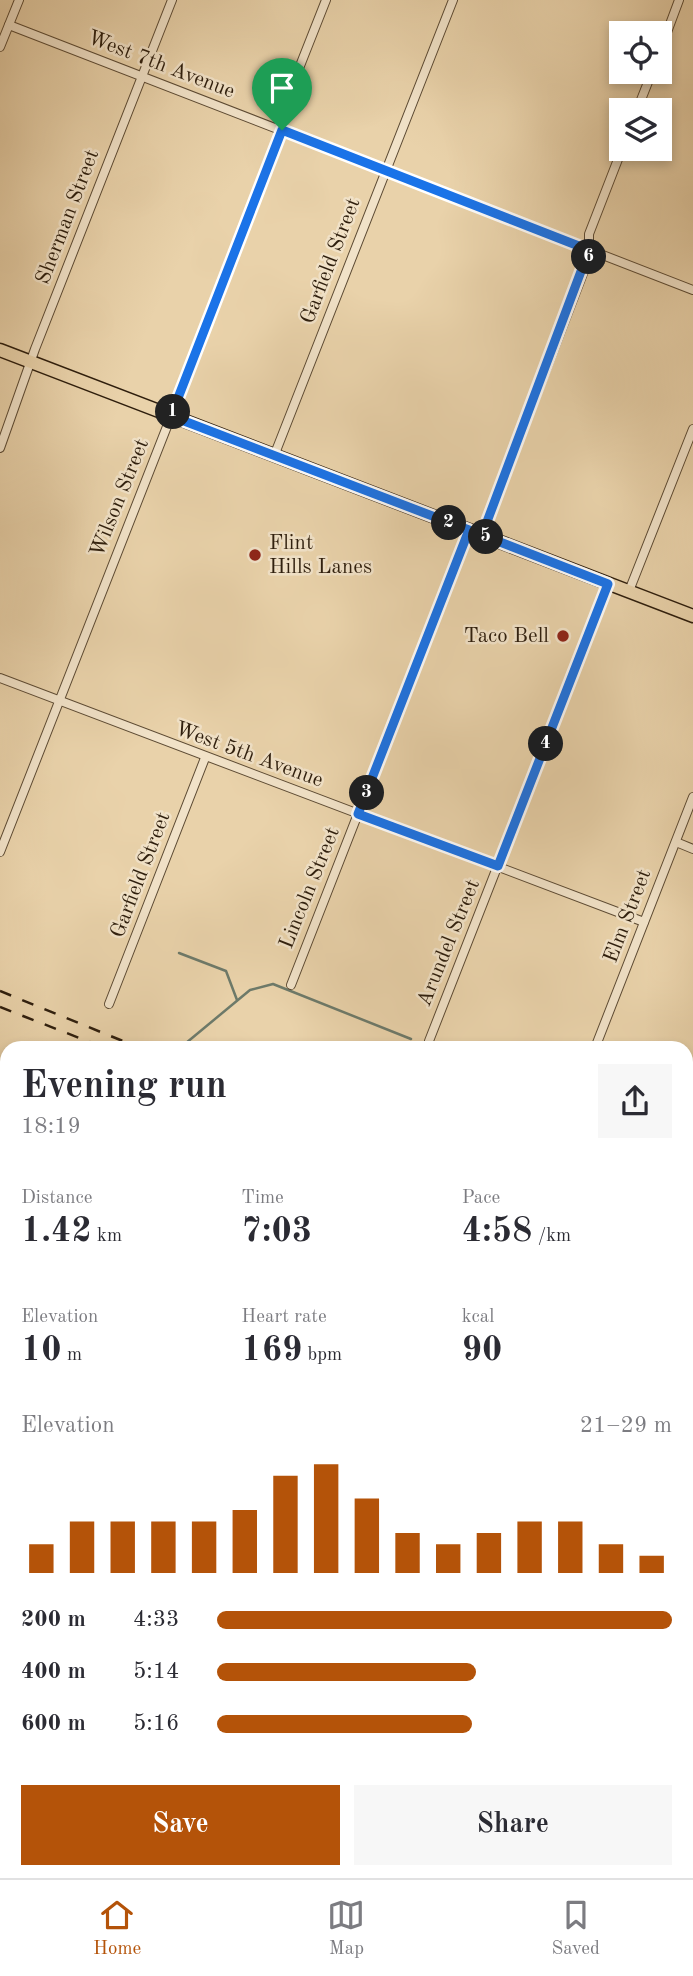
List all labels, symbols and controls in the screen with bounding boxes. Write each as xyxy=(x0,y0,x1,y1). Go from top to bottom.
map controls xyxy=(609,21,672,161)
button: locate xyxy=(609,21,672,84)
street label: West 7th Avenue xyxy=(84,27,238,103)
pin xyxy=(252,58,312,130)
icon: arrive xyxy=(263,69,301,107)
button: layers xyxy=(609,98,672,161)
street label: Sherman Street xyxy=(33,147,103,287)
street label: Garfield Street xyxy=(297,195,365,327)
pin: 6 xyxy=(572,240,606,274)
text: 6 xyxy=(583,247,594,266)
pin: 1 xyxy=(156,394,190,430)
text: 1 xyxy=(167,402,178,421)
street label: Wilson Street xyxy=(87,436,153,560)
pin: 2 xyxy=(432,505,466,540)
text: 2 xyxy=(443,513,454,532)
pin: 5 xyxy=(468,520,504,554)
text: 5 xyxy=(480,527,491,546)
place label: Flint Hills Lanes xyxy=(269,533,372,578)
marker: Flint Hills Lanes xyxy=(247,547,263,563)
place label: Taco Bell xyxy=(464,626,549,647)
marker: Taco Bell xyxy=(555,628,571,644)
street label: West 5th Avenue xyxy=(172,718,326,792)
pin: 4 xyxy=(528,726,564,762)
text: 4 xyxy=(540,734,551,753)
pin: 3 xyxy=(350,776,384,810)
text: 3 xyxy=(361,783,372,802)
street label: Garfield Street xyxy=(107,809,175,941)
street label: Lincoln Street xyxy=(276,824,344,952)
street label: Elm Street xyxy=(601,866,655,966)
street label: Arundel Street xyxy=(414,876,484,1010)
button: share xyxy=(598,1064,672,1138)
text: Evening run xyxy=(21,1068,227,1106)
text: 18:19 xyxy=(21,1115,81,1138)
text: Distance xyxy=(21,1189,93,1208)
text: Time xyxy=(241,1189,284,1208)
text: Pace xyxy=(462,1189,500,1208)
text: 1.42 xyxy=(21,1214,92,1249)
text: 7:03 xyxy=(241,1214,312,1249)
text: 4:58 xyxy=(462,1214,532,1249)
text: km xyxy=(92,1227,122,1246)
text: /km xyxy=(532,1227,571,1246)
text: Elevation xyxy=(21,1308,98,1327)
text: Heart rate xyxy=(241,1308,327,1327)
text: kcal xyxy=(462,1308,494,1327)
text: 10 xyxy=(21,1333,62,1368)
text: 169 xyxy=(241,1333,302,1368)
text: 90 xyxy=(462,1333,502,1368)
text: m xyxy=(62,1346,82,1365)
text: bpm xyxy=(302,1346,342,1365)
text: Elevation xyxy=(21,1414,115,1437)
text: 21–29 m xyxy=(580,1414,672,1437)
text: 200 m xyxy=(21,1608,86,1631)
text: 4:33 xyxy=(133,1608,179,1631)
text: 400 m xyxy=(21,1660,86,1683)
text: 5:14 xyxy=(133,1660,179,1683)
text: 600 m xyxy=(21,1712,86,1735)
text: 5:16 xyxy=(133,1712,179,1735)
button: Save xyxy=(21,1785,340,1865)
button: Share xyxy=(354,1785,672,1865)
tab: Home xyxy=(93,1896,141,1961)
tab: Map xyxy=(327,1896,365,1961)
tab: Saved xyxy=(552,1896,600,1961)

